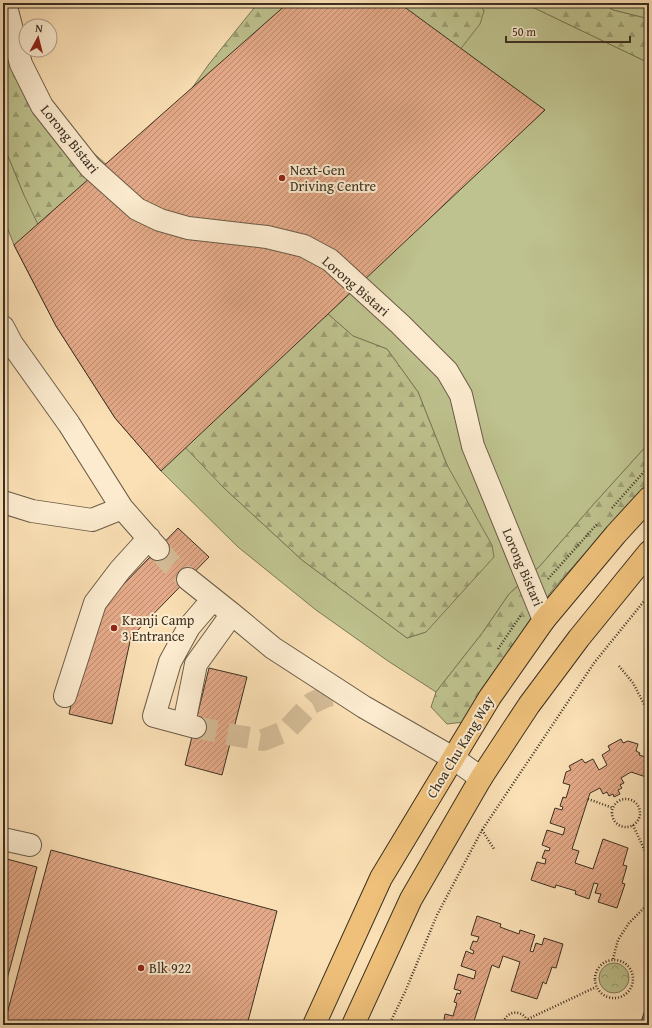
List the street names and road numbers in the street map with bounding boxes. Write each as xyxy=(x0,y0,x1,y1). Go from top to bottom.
street label: Lorong Bistari xyxy=(36,100,104,178)
street label: Lorong Bistari xyxy=(318,251,394,321)
street label: Lorong Bistari xyxy=(498,525,548,609)
street label: Choa Chu Kang Way xyxy=(422,692,499,802)

